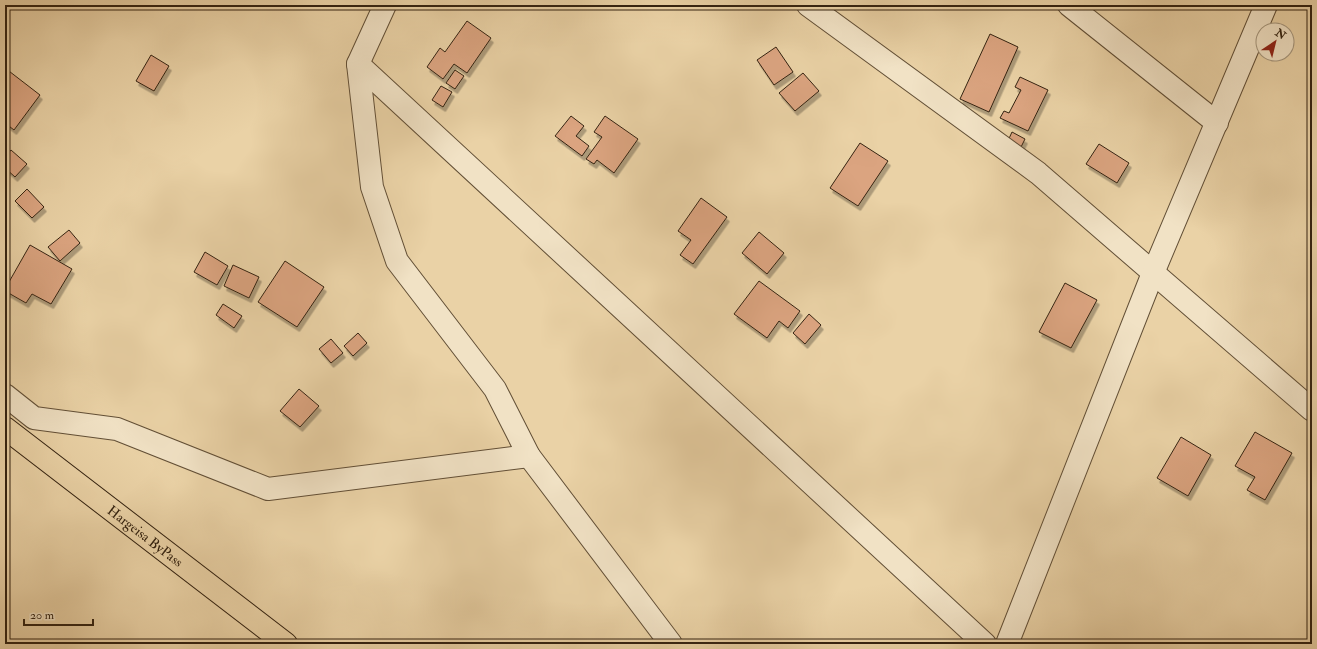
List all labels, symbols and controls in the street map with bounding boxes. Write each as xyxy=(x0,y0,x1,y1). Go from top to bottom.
north arrow xyxy=(1255,22,1295,62)
text: N xyxy=(1272,25,1289,43)
street label: Hargeisa ByPass xyxy=(104,502,186,571)
scale bar xyxy=(24,601,93,627)
text: 20 m xyxy=(30,608,55,623)

